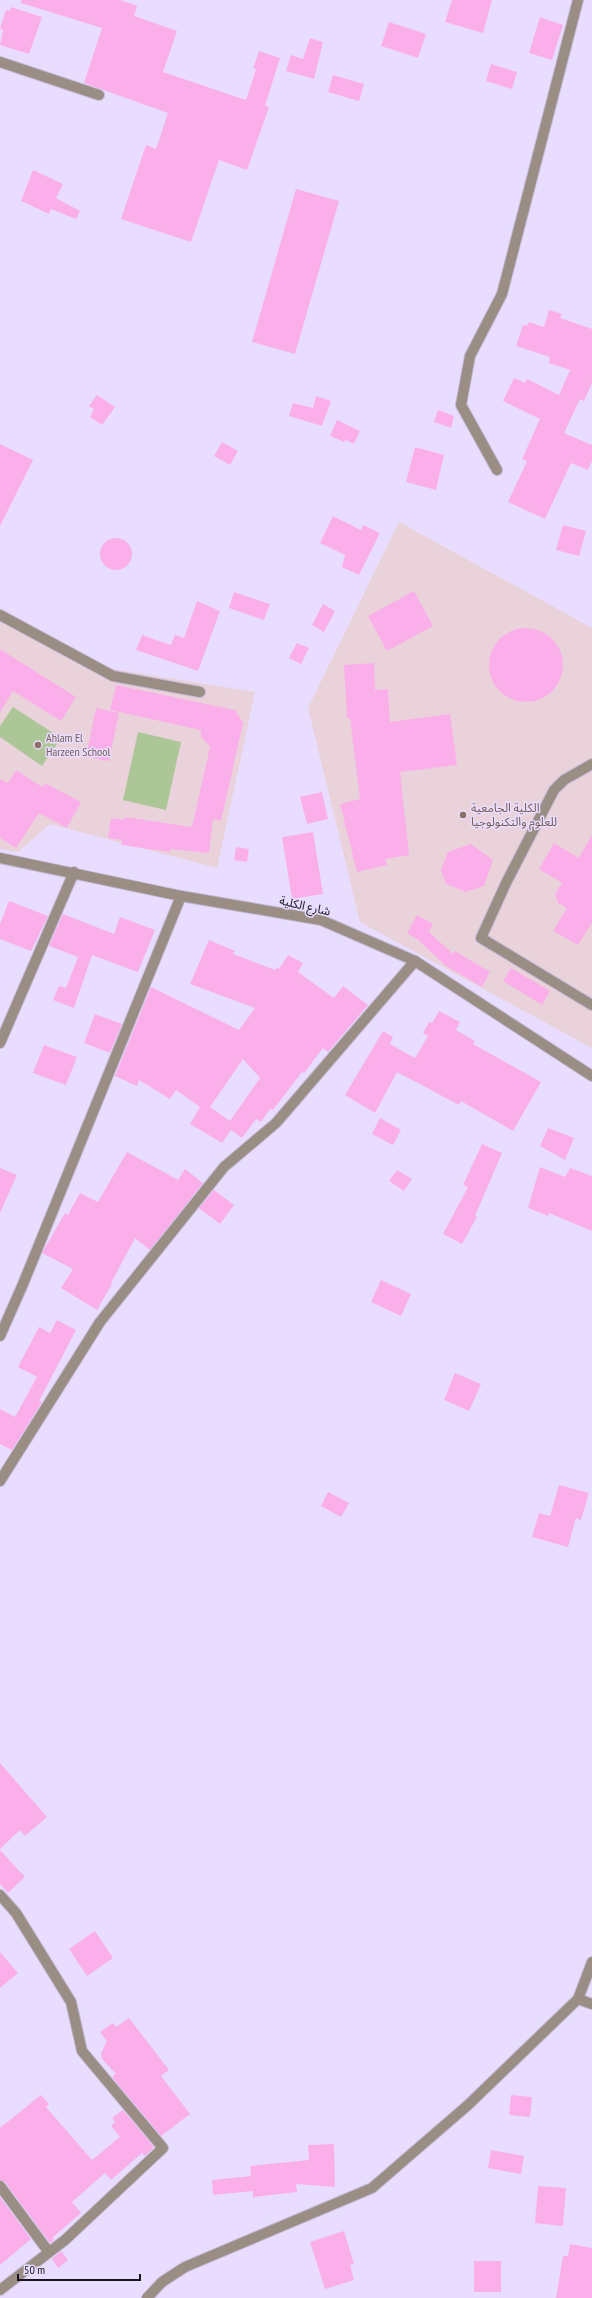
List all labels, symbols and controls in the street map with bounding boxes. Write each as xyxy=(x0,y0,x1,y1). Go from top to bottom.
place label: Ahlam El Harzeen School xyxy=(46,730,110,759)
marker: Ahlam El Harzeen School xyxy=(33,740,43,750)
place label: الكلية الجامعية للعلوم والتكنولوجيا xyxy=(471,800,557,831)
marker: الكلية الجامعية للعلوم والتكنولوجيا xyxy=(458,810,468,820)
street label: شارع الكلية xyxy=(278,892,332,921)
scale bar xyxy=(18,2256,140,2282)
text: 50 m xyxy=(24,2262,45,2277)

